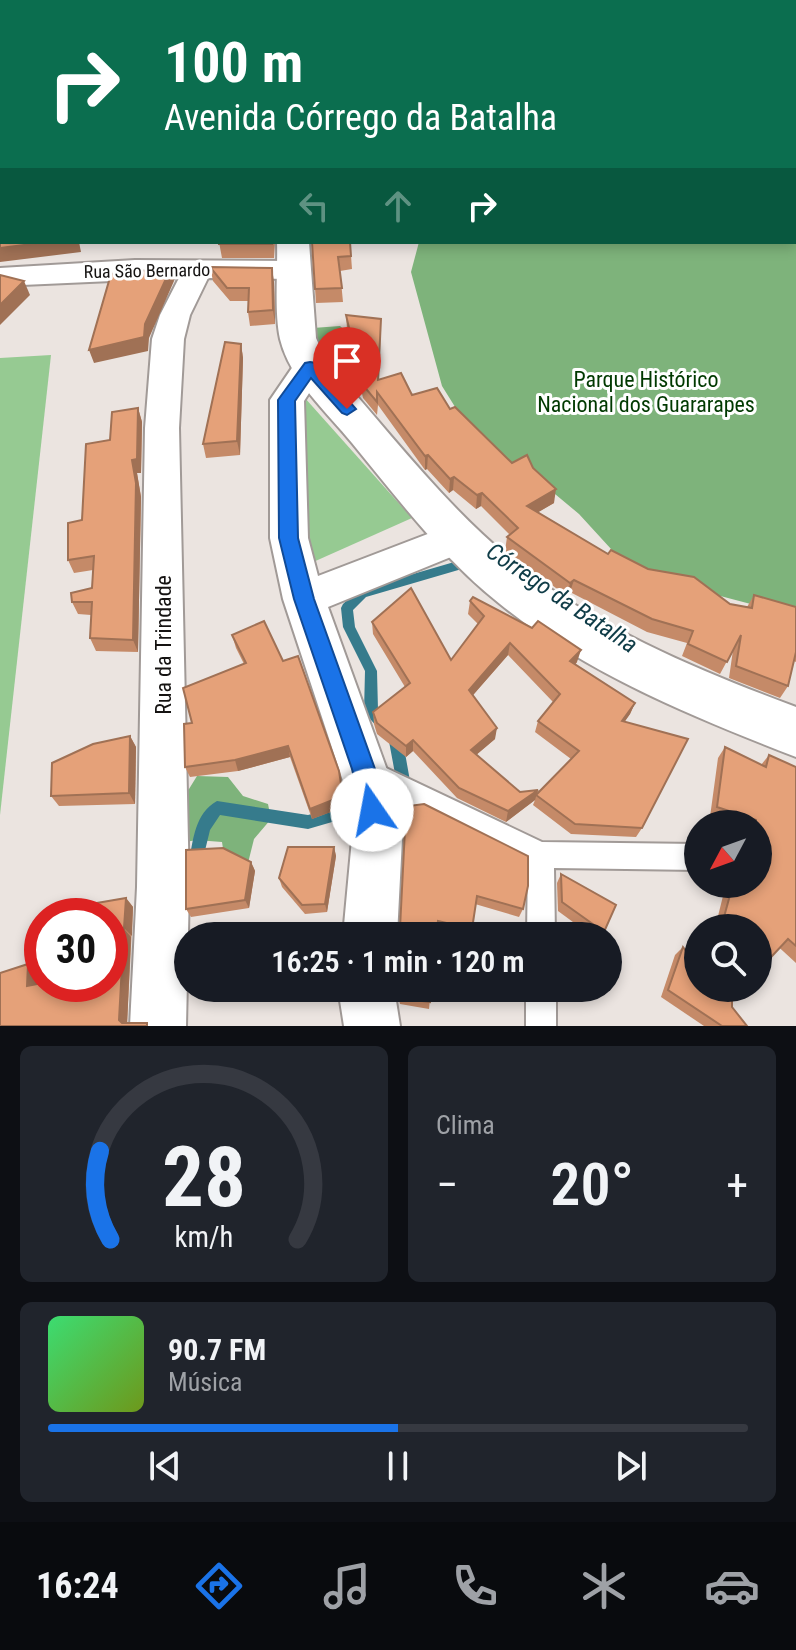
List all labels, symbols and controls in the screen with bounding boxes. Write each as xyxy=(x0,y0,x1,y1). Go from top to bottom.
text: 100 m xyxy=(164,30,303,96)
icon: right xyxy=(32,32,136,136)
text: Avenida Córrego da Batalha xyxy=(164,97,557,139)
icon: left xyxy=(292,184,336,228)
icon: ahead xyxy=(376,184,420,228)
icon: right xyxy=(460,184,504,228)
street label: Rua São Bernardo xyxy=(84,259,210,282)
pin xyxy=(313,327,381,409)
icon: arrive xyxy=(325,339,369,383)
park label: Parque Histórico Nacional dos Guararapes xyxy=(537,367,755,417)
water label: Córrego da Batalha xyxy=(481,537,643,659)
street label: Rua da Trindade xyxy=(151,575,176,715)
position arrow xyxy=(330,768,414,852)
north arrow xyxy=(684,810,772,898)
map controls xyxy=(684,810,772,1002)
speed limit sign: 30 xyxy=(24,898,128,1002)
button: search xyxy=(684,914,772,1002)
text: 16:25 · 1 min · 120 m xyxy=(271,944,525,979)
text: Clima xyxy=(436,1110,495,1140)
text: 28 xyxy=(162,1129,246,1226)
text: 20° xyxy=(550,1149,634,1220)
text: − xyxy=(436,1159,458,1211)
text: + xyxy=(726,1159,748,1211)
text: km/h xyxy=(175,1220,233,1254)
text: 90.7 FM xyxy=(168,1332,266,1367)
text: Música xyxy=(168,1367,243,1397)
icon: previous xyxy=(143,1444,187,1488)
icon: pause xyxy=(376,1444,420,1488)
icon: next xyxy=(609,1444,653,1488)
icon: directions xyxy=(191,1558,247,1614)
icon: music xyxy=(319,1558,375,1614)
icon: phone xyxy=(447,1558,503,1614)
icon: climate xyxy=(576,1558,632,1614)
icon: car xyxy=(704,1558,760,1614)
text: 16:24 xyxy=(36,1565,119,1607)

